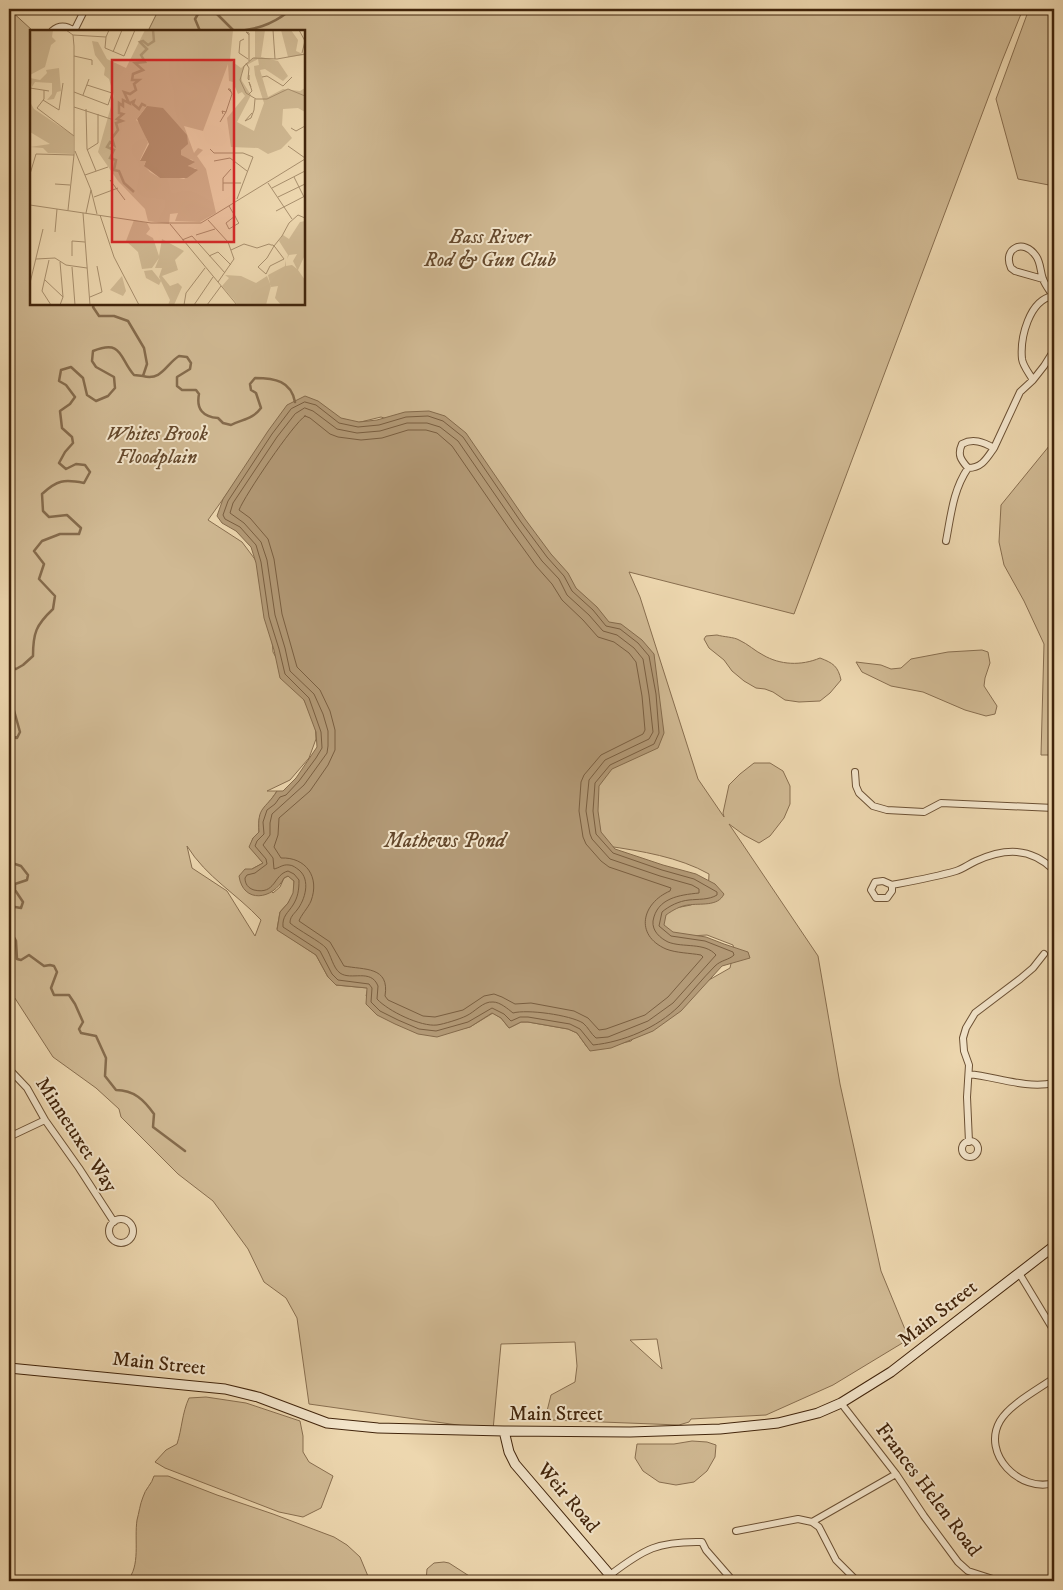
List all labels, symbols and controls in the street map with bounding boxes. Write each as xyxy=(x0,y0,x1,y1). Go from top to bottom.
inset map xyxy=(30,30,305,305)
park label: Bass River Rod & Gun Club xyxy=(423,225,556,273)
park label: Whites Brook Floodplain xyxy=(106,422,208,470)
water label: Mathews Pond xyxy=(382,828,509,854)
street label: Minnetuxet Way xyxy=(29,1073,123,1198)
street label: Main Street xyxy=(893,1275,983,1353)
street label: Main Street xyxy=(111,1347,207,1381)
street label: Main Street xyxy=(509,1402,603,1427)
street label: Frances Helen Road xyxy=(870,1418,986,1562)
street label: Weir Road xyxy=(531,1457,605,1538)

